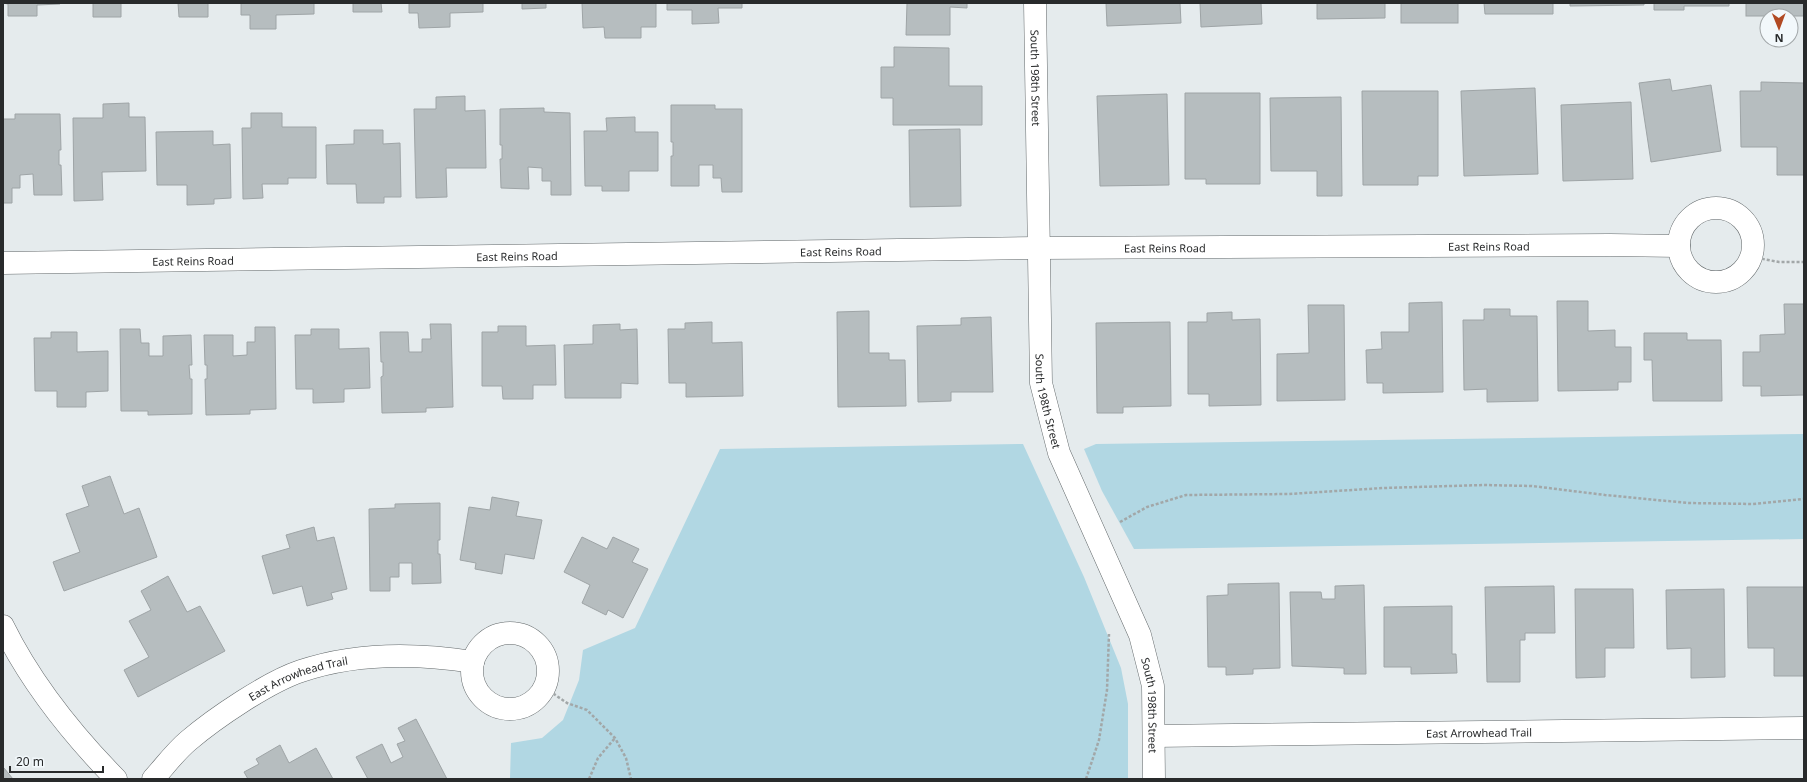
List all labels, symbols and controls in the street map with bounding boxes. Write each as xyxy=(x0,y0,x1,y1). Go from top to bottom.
north arrow xyxy=(1759,8,1799,48)
street label: South 198th Street xyxy=(1028,30,1044,126)
text: N xyxy=(1775,31,1784,46)
street label: East Reins Road xyxy=(1448,238,1530,253)
street label: East Reins Road xyxy=(1124,240,1206,255)
street label: East Reins Road xyxy=(800,243,882,259)
street label: East Reins Road xyxy=(476,247,558,264)
street label: East Reins Road xyxy=(152,252,234,268)
street label: South 198th Street xyxy=(1033,354,1065,450)
street label: East Arrowhead Trail xyxy=(245,652,349,704)
street label: South 198th Street xyxy=(1138,656,1161,753)
street label: East Arrowhead Trail xyxy=(1426,724,1532,740)
scale bar xyxy=(10,748,103,774)
text: 20 m xyxy=(16,753,44,770)

